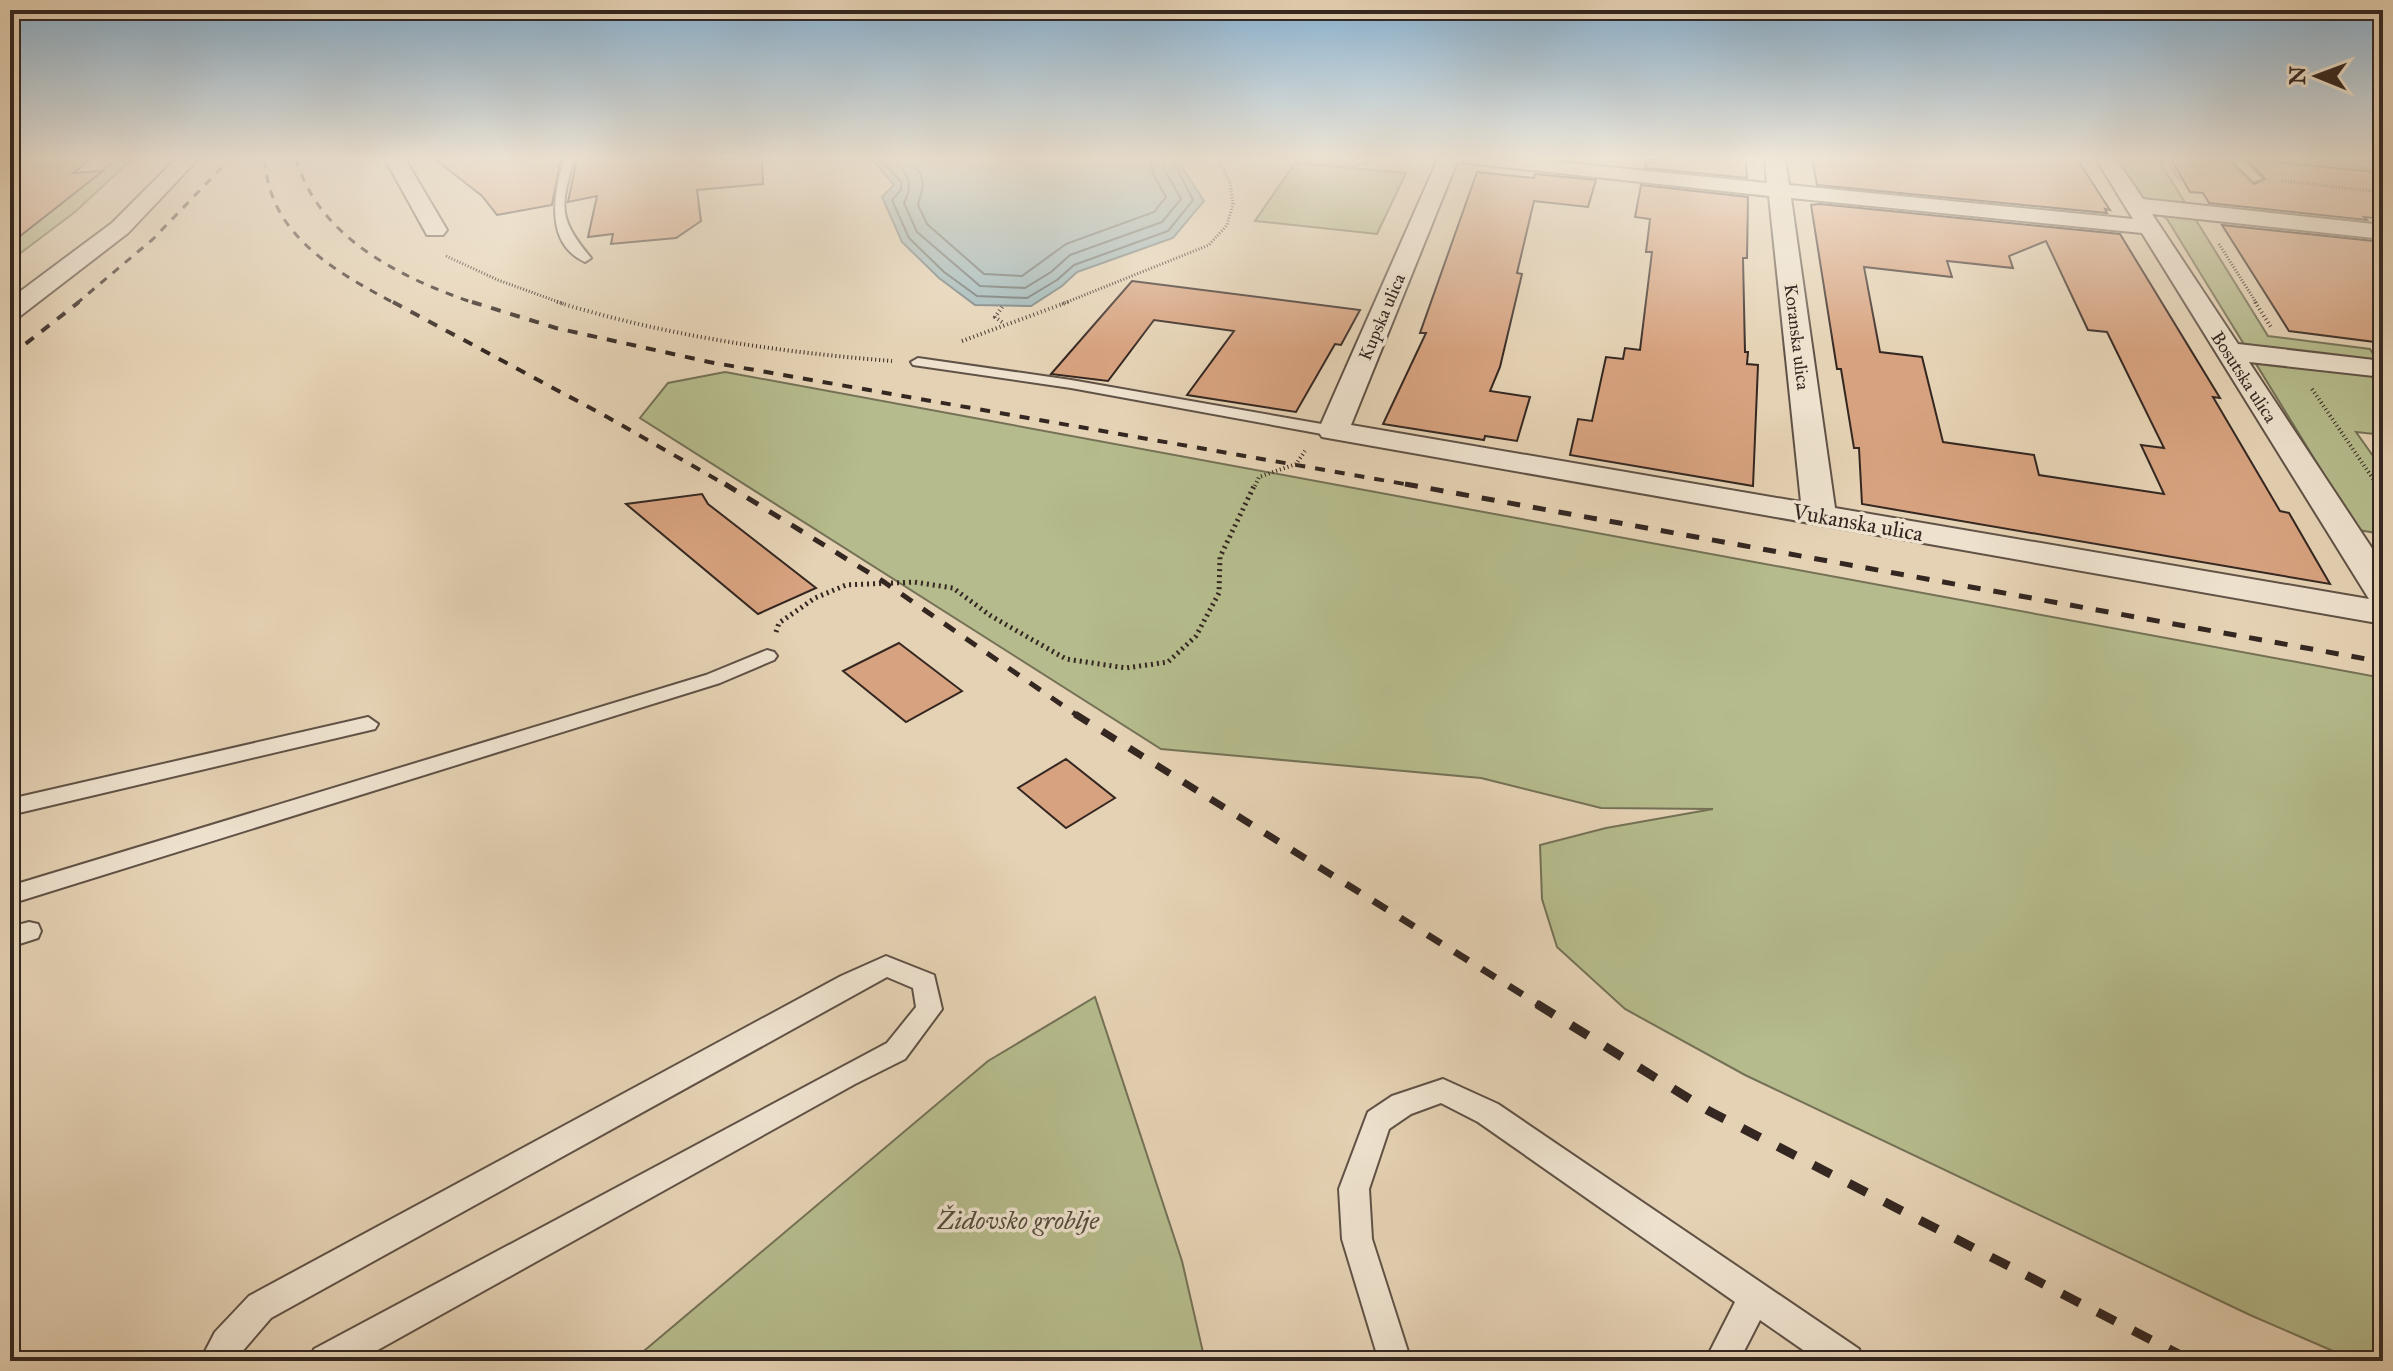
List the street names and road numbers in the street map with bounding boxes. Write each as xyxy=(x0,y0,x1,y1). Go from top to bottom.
street label: Kupska ulica xyxy=(1354,270,1410,364)
street label: Koranska ulica xyxy=(1780,283,1814,392)
street label: Bosutska ulica xyxy=(2206,327,2282,427)
street label: Vukanska ulica xyxy=(1789,498,1926,547)

